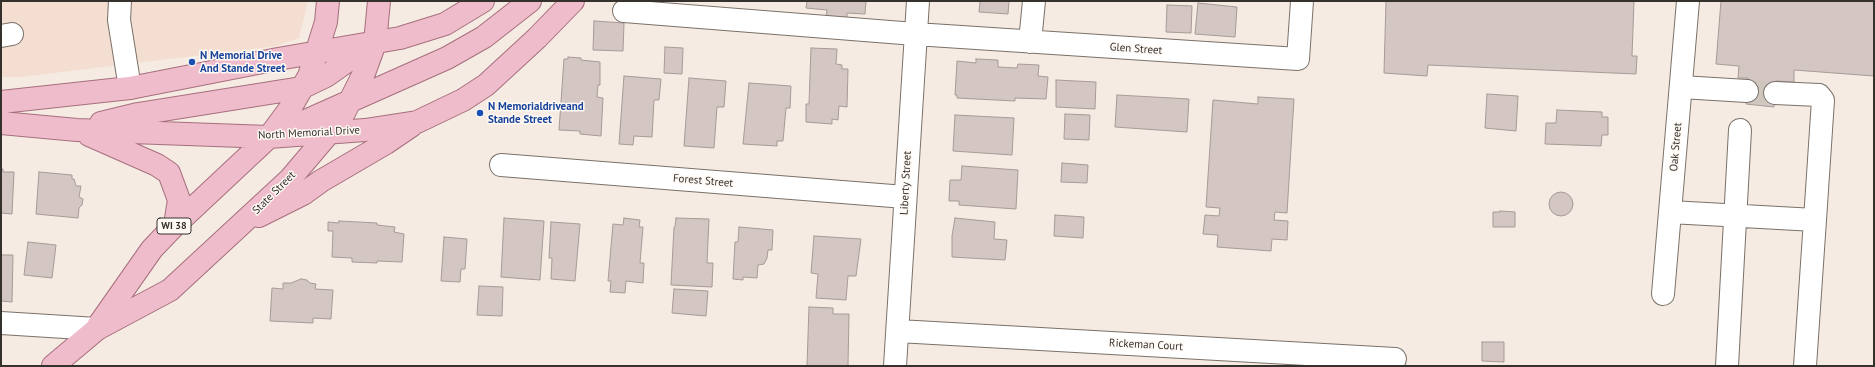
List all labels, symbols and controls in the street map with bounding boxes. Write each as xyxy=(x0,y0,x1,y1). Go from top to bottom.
street label: Glen Street xyxy=(1109,41,1163,57)
place label: N Memorial Drive And Stande Street xyxy=(200,49,285,75)
marker: N Memorial Drive And Stande Street xyxy=(187,57,197,67)
place label: N Memorialdriveand Stande Street xyxy=(488,100,584,126)
marker: N Memorialdriveand Stande Street xyxy=(475,108,485,118)
street label: Oak Street xyxy=(1667,122,1685,172)
street label: North Memorial Drive xyxy=(258,124,360,142)
street label: Liberty Street xyxy=(898,151,914,215)
street label: State Street xyxy=(250,169,298,217)
street label: Forest Street xyxy=(672,172,734,190)
road number: WI 38 xyxy=(157,218,191,234)
street label: Rickeman Court xyxy=(1109,336,1183,354)

